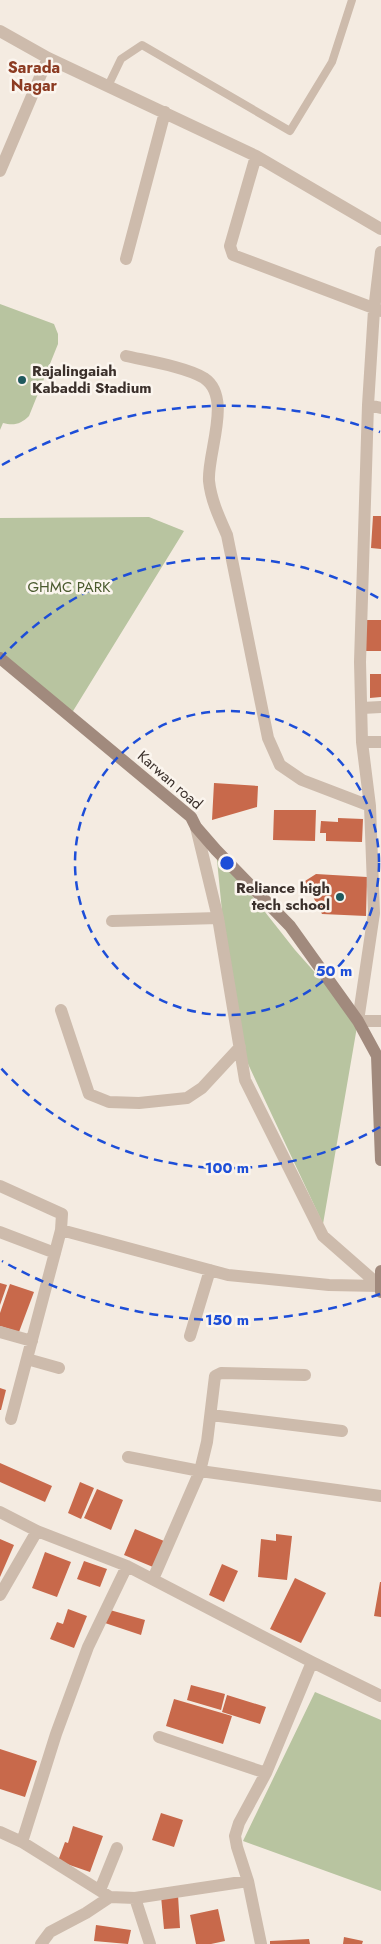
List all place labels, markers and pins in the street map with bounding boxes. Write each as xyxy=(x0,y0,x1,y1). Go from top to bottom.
place label: Rajalingaiah Kabaddi Stadium xyxy=(32,360,152,399)
marker: Rajalingaiah Kabaddi Stadium xyxy=(16,374,28,386)
centre of rings xyxy=(218,854,236,872)
place label: Reliance high tech school xyxy=(236,877,330,916)
marker: Reliance high tech school xyxy=(334,891,346,903)

